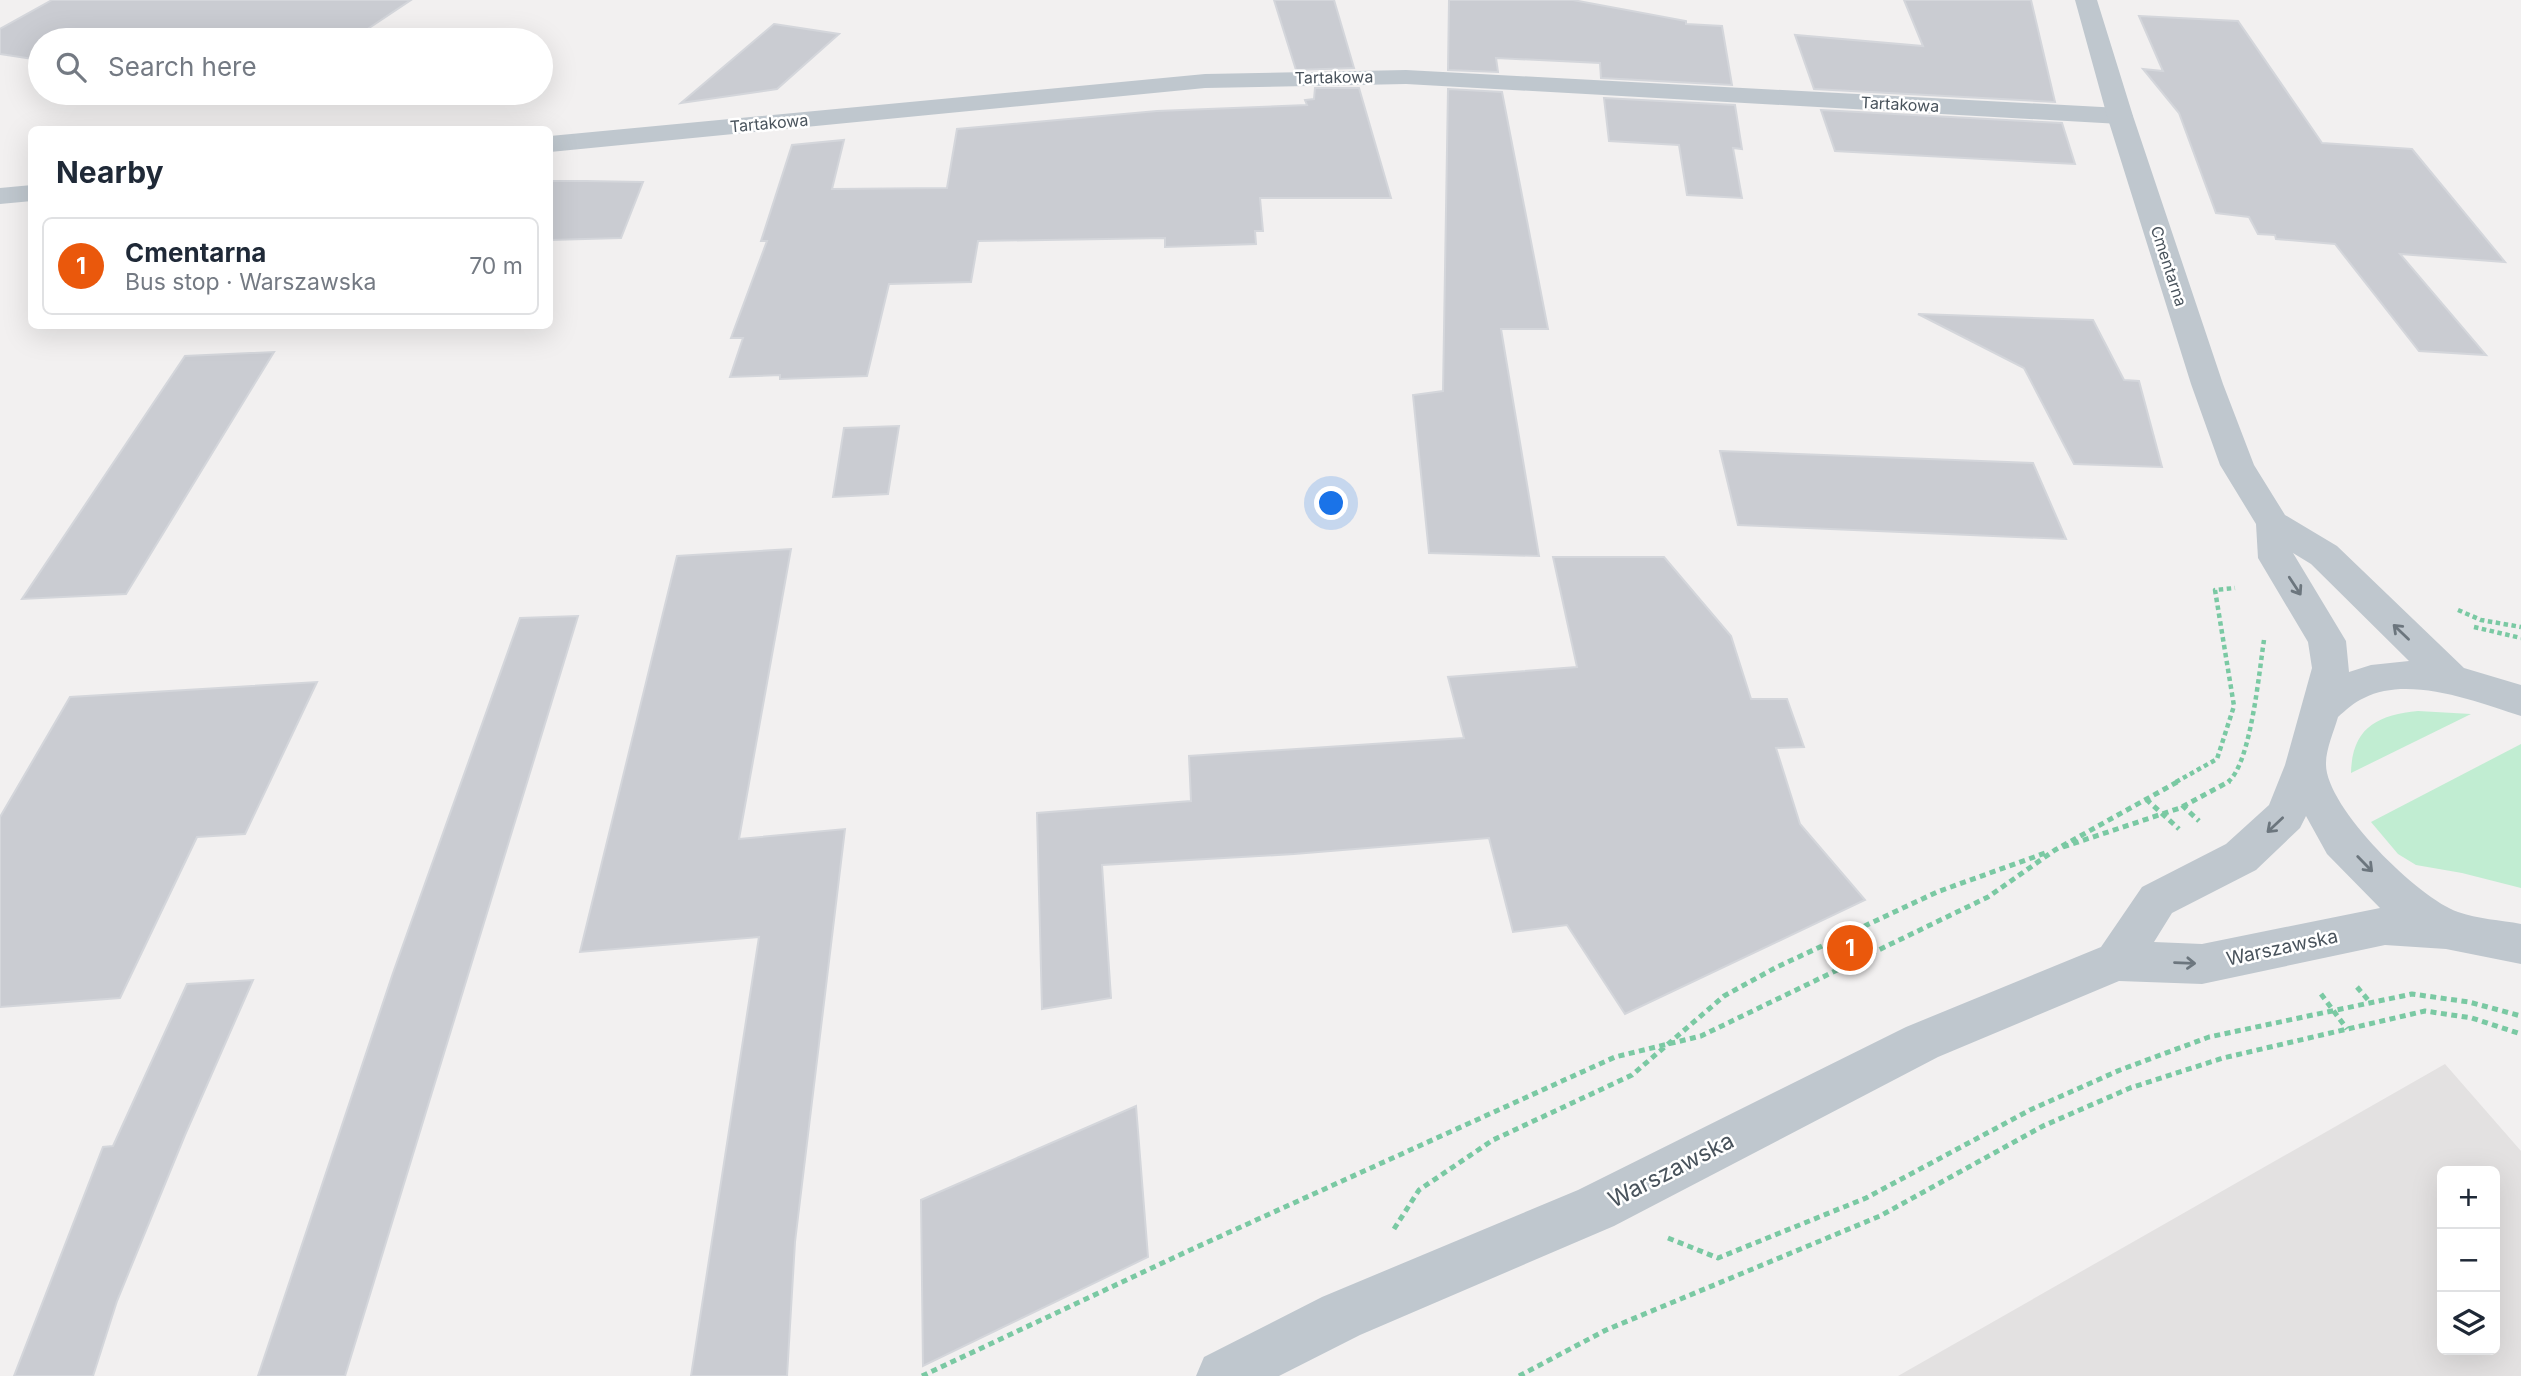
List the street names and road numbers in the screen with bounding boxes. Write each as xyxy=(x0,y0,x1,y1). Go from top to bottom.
street label: Tartakowa xyxy=(1295,66,1373,88)
street label: Tartakowa xyxy=(1860,92,1940,116)
street label: Tartakowa xyxy=(729,110,809,136)
street label: Cmentarna xyxy=(2147,223,2191,309)
street label: Warszawska xyxy=(2224,924,2340,971)
street label: Warszawska xyxy=(1603,1126,1739,1214)

